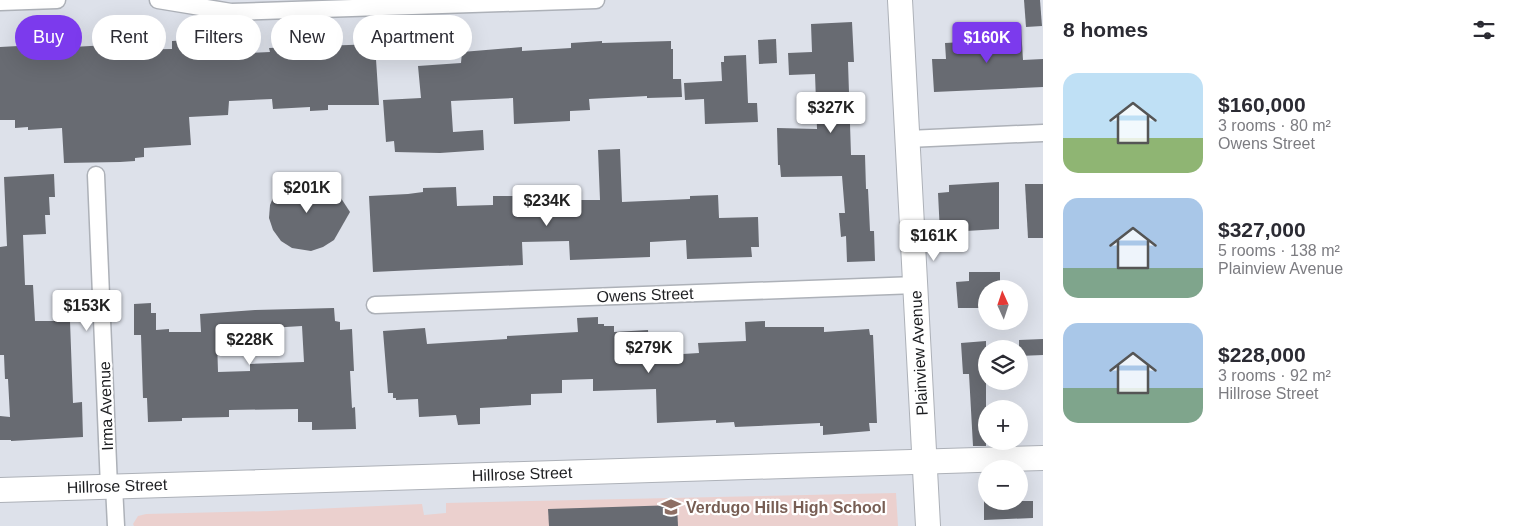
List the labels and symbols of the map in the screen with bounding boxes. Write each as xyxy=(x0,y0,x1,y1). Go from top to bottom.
pin: $160K xyxy=(952,22,1022,64)
pin: $327K xyxy=(796,92,866,134)
pin: $201K xyxy=(272,172,342,214)
pin: $234K xyxy=(512,184,582,227)
pin: $161K xyxy=(899,220,969,262)
north arrow xyxy=(978,280,1028,330)
street label: Owens Street xyxy=(596,285,694,305)
pin: $153K xyxy=(52,290,122,332)
street label: Plainview Avenue xyxy=(907,290,931,416)
pin: $228K xyxy=(215,324,285,366)
pin: $279K xyxy=(614,332,684,374)
street label: Irma Avenue xyxy=(96,361,116,451)
street label: Hillrose Street xyxy=(471,464,573,484)
street label: Hillrose Street xyxy=(66,476,168,496)
school or university icon: Verdugo Hills High School xyxy=(660,496,682,518)
place label: Verdugo Hills High School xyxy=(686,499,886,516)

